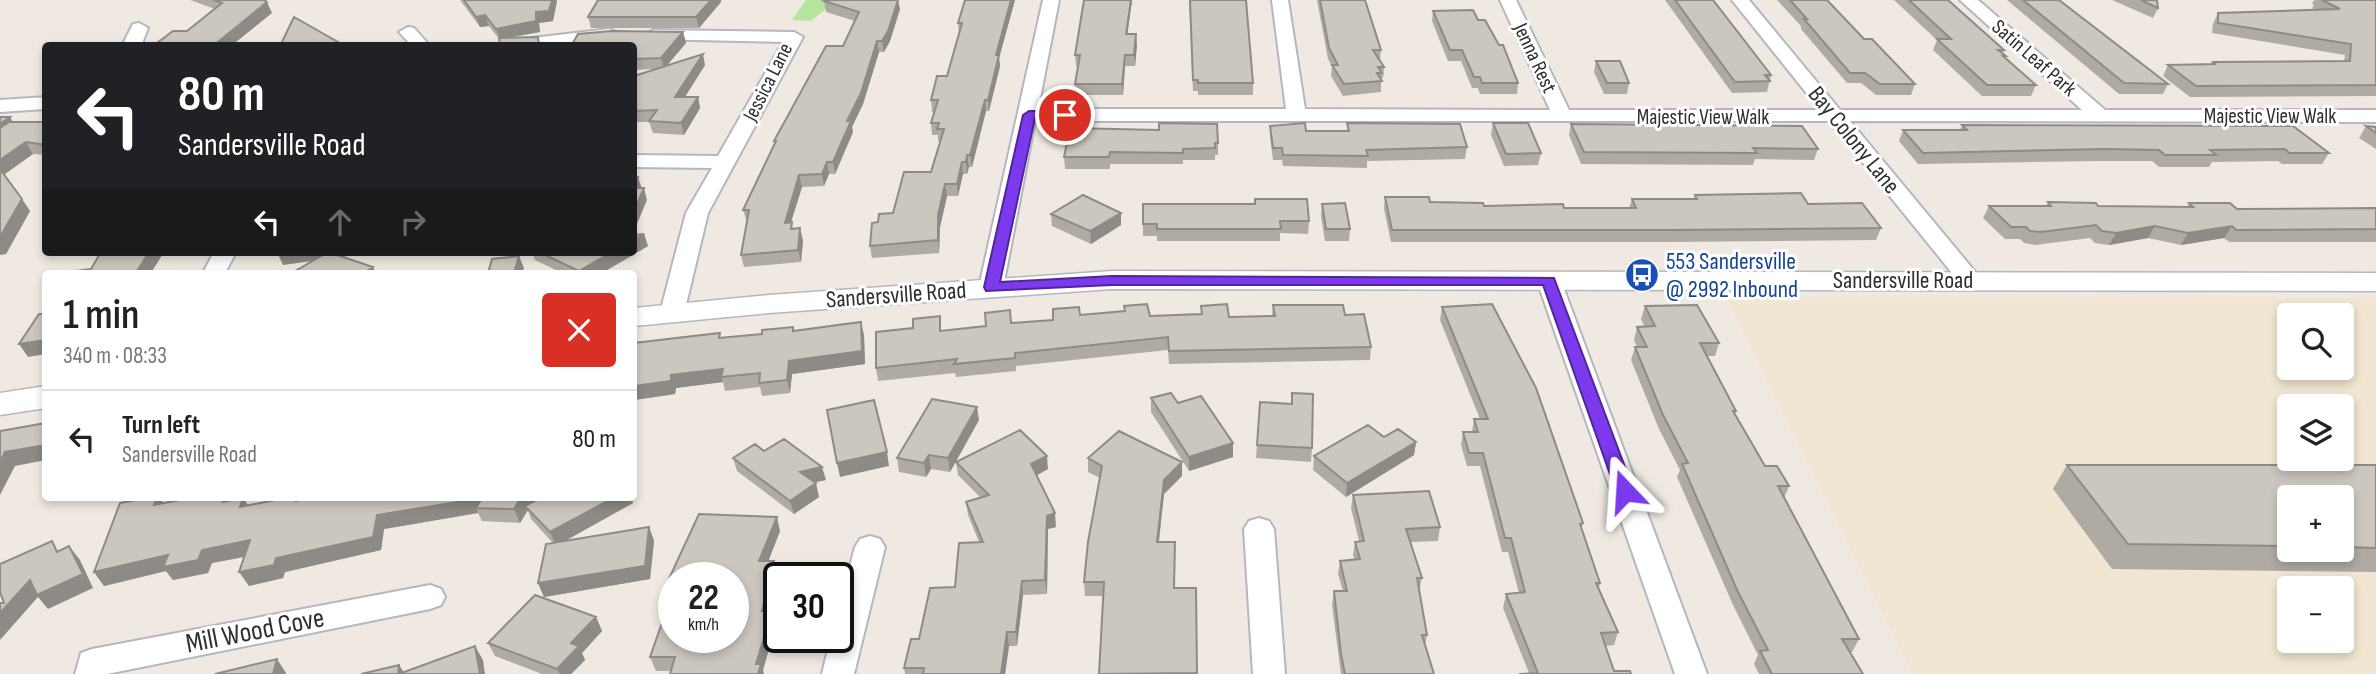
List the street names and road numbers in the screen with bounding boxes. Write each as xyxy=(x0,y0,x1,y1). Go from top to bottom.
street label: Satin Leaf Park xyxy=(1987,14,2081,102)
street label: Jenna Rest xyxy=(1508,18,1562,97)
street label: Jessica Lane xyxy=(737,39,798,126)
street label: Bay Colony Lane xyxy=(1802,80,1906,200)
street label: Majestic View Walk xyxy=(2204,104,2336,129)
street label: Majestic View Walk xyxy=(1637,105,1769,130)
street label: Sandersville Road xyxy=(1833,266,1973,295)
street label: Sandersville Road xyxy=(825,276,967,314)
street label: Mill Wood Cove xyxy=(183,601,327,661)

